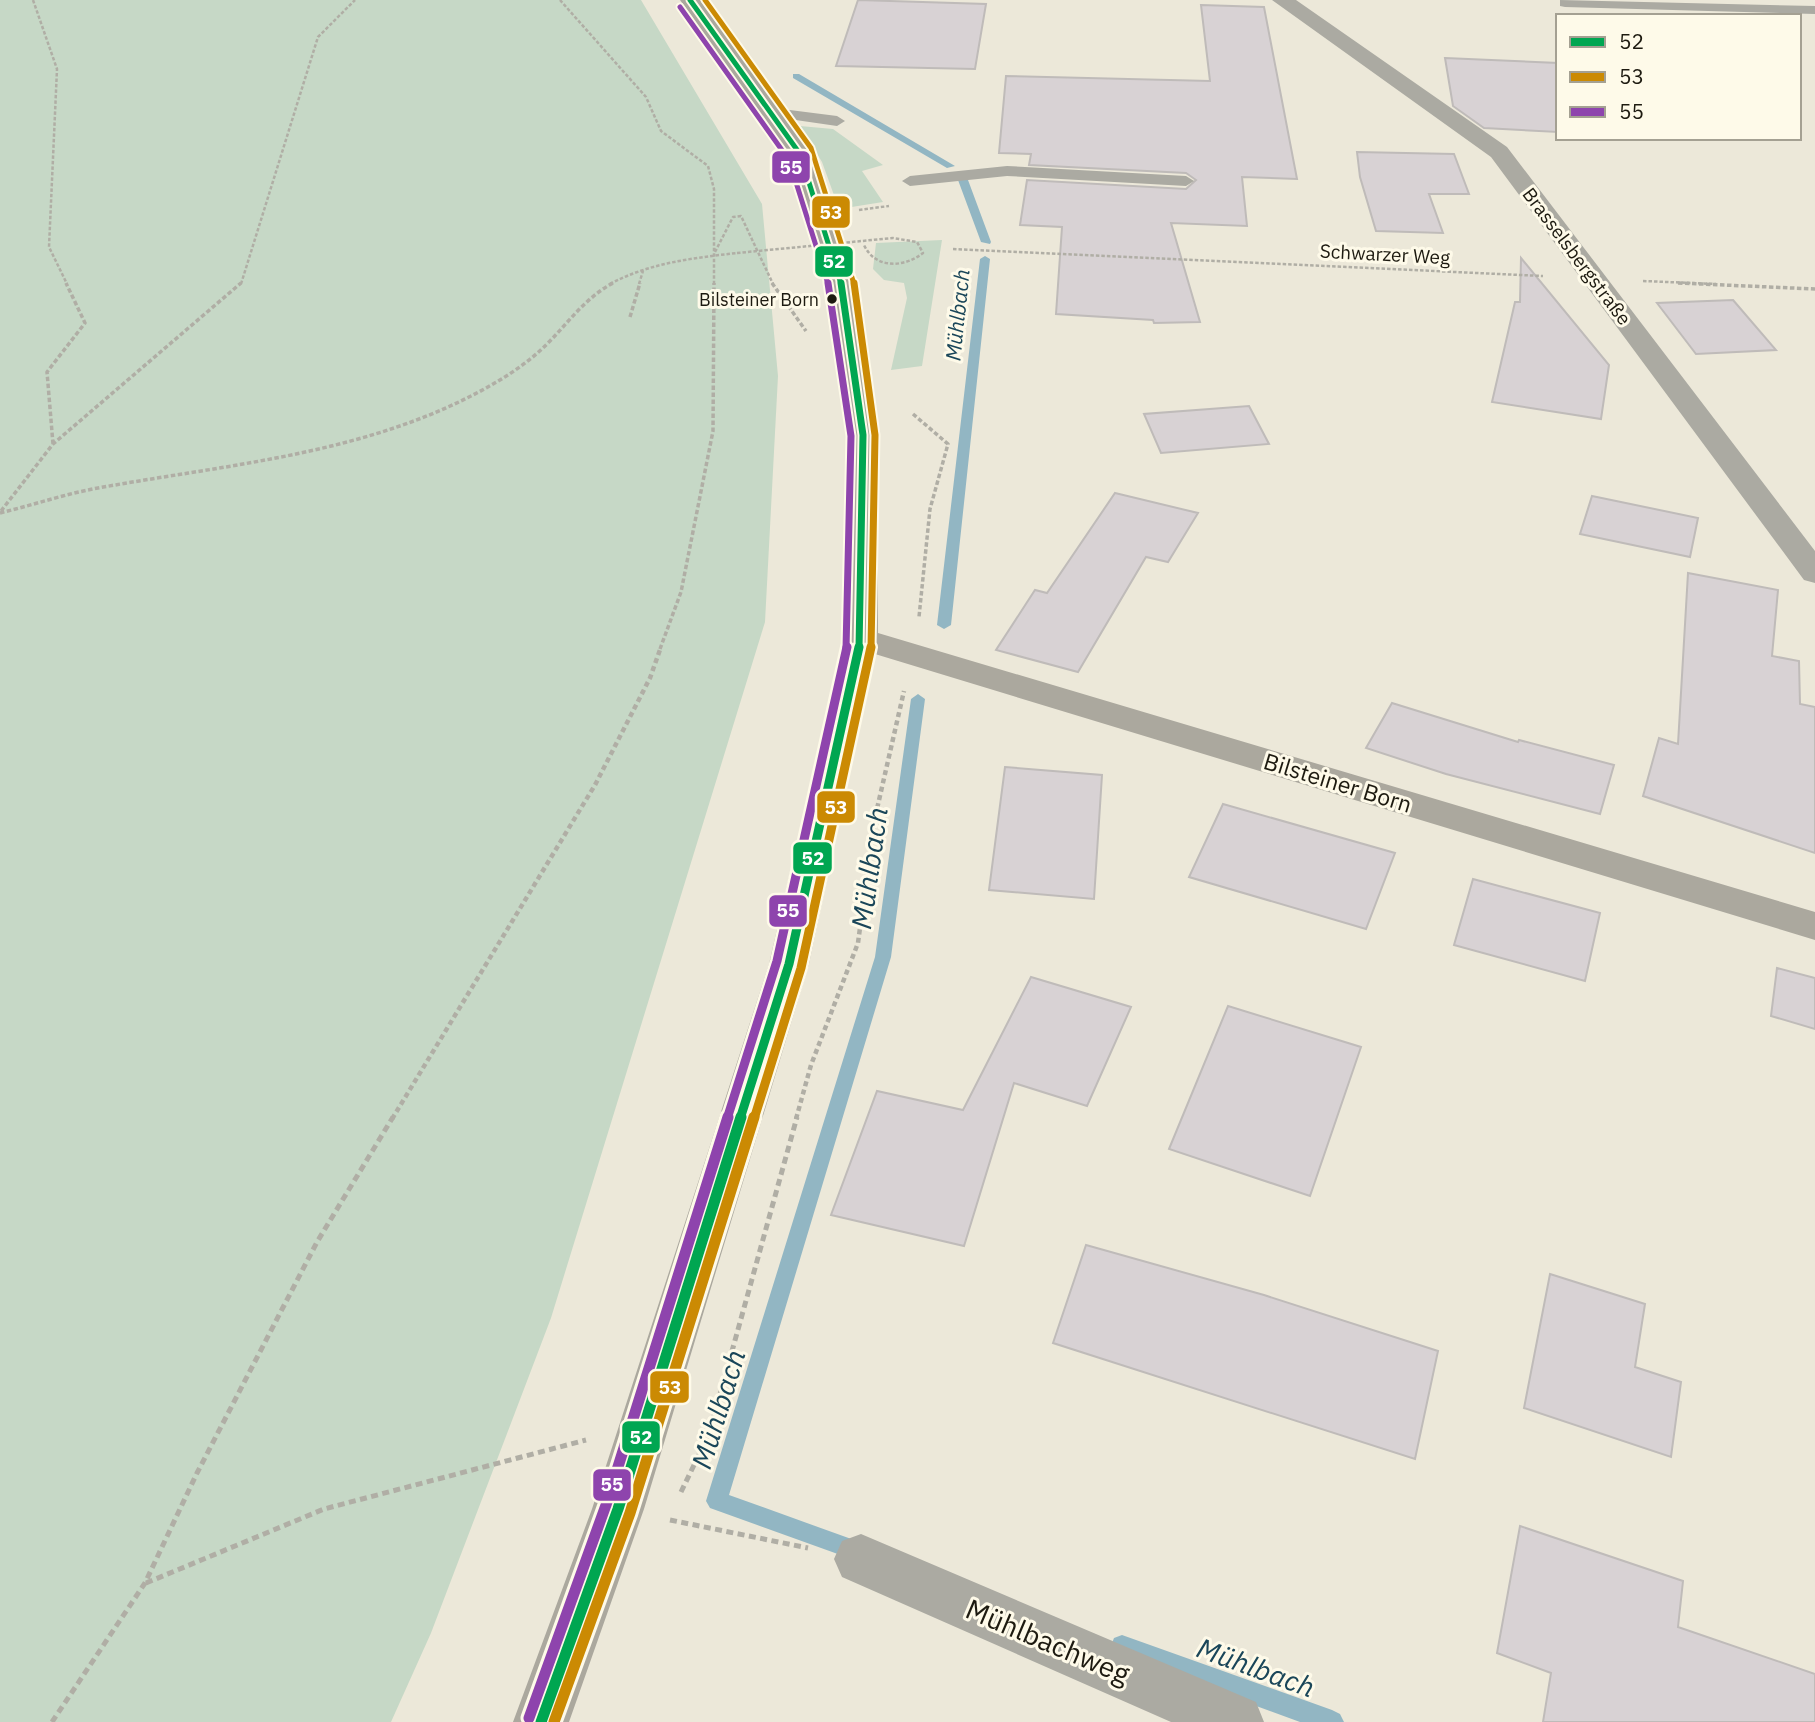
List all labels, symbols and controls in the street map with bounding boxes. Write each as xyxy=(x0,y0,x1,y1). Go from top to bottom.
legend xyxy=(1556,14,1801,140)
text: 52 xyxy=(1619,27,1644,55)
text: 53 xyxy=(1619,62,1644,90)
text: 55 xyxy=(1619,97,1644,125)
line badge: 55 xyxy=(771,150,811,184)
text: 55 xyxy=(780,155,802,179)
street label: Brasselsbergstraße xyxy=(1517,182,1637,330)
line badge: 53 xyxy=(811,195,851,229)
text: 53 xyxy=(820,200,842,224)
street label: Schwarzer Weg xyxy=(1319,239,1451,269)
line badge: 52 xyxy=(814,245,854,278)
text: 52 xyxy=(823,249,845,273)
water label: Mühlbach xyxy=(938,268,976,362)
place label: Bilsteiner Born xyxy=(699,288,819,311)
marker: Bilsteiner Born xyxy=(825,292,839,306)
street label: Bilsteiner Born xyxy=(1260,745,1416,819)
line badge: 53 xyxy=(816,790,856,824)
text: 53 xyxy=(825,795,847,819)
water label: Mühlbach xyxy=(842,805,896,931)
line badge: 52 xyxy=(792,841,833,875)
text: 52 xyxy=(802,846,824,870)
line badge: 55 xyxy=(768,894,808,928)
text: 55 xyxy=(777,898,799,922)
water label: Mühlbach xyxy=(682,1345,754,1473)
line badge: 53 xyxy=(649,1370,690,1404)
text: 53 xyxy=(659,1375,681,1399)
line badge: 52 xyxy=(621,1420,661,1454)
text: 52 xyxy=(630,1425,652,1449)
line badge: 55 xyxy=(592,1468,632,1502)
text: 55 xyxy=(601,1472,623,1496)
street label: Mühlbachweg xyxy=(960,1590,1136,1692)
water label: Mühlbach xyxy=(1192,1629,1320,1705)

